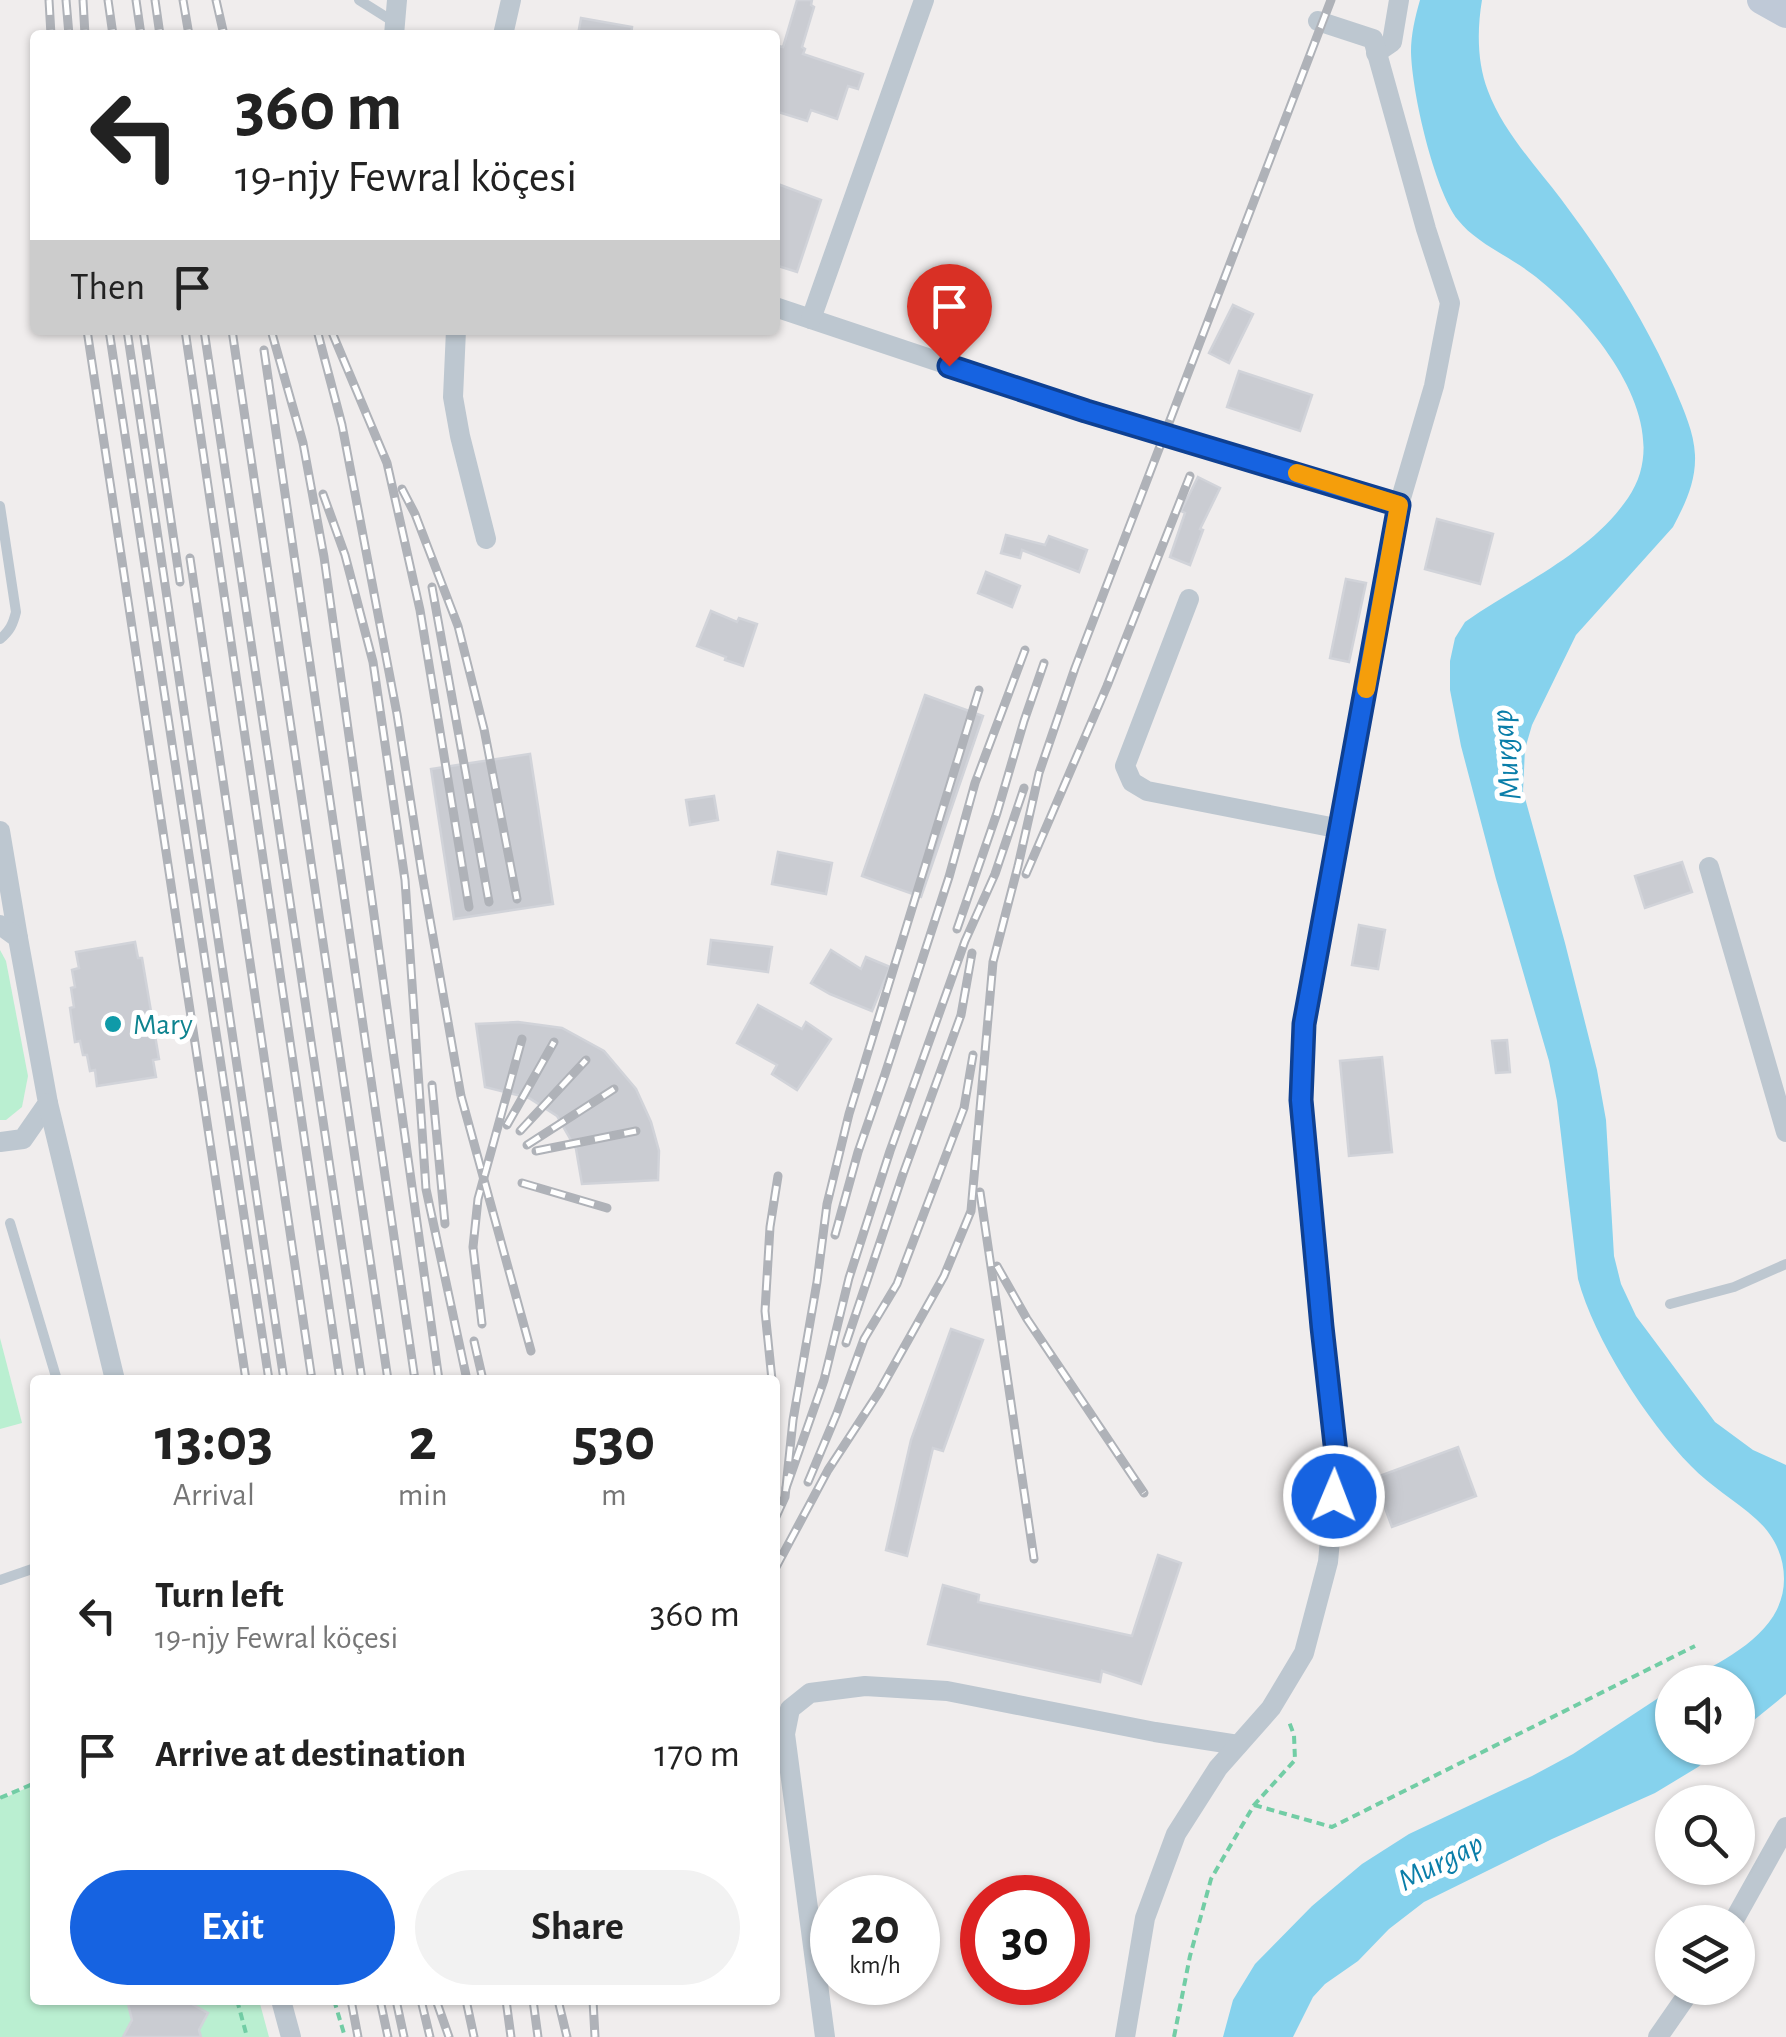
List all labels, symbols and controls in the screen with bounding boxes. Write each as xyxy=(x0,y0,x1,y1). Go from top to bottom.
icon: left xyxy=(70,70,200,200)
text: 360 m xyxy=(235,73,403,143)
text: 19-njy Fewral köçesi xyxy=(235,155,577,200)
icon: arrive xyxy=(165,260,220,315)
pin xyxy=(907,264,992,367)
text: Then xyxy=(70,269,145,307)
icon: arrive xyxy=(922,279,977,334)
water label: Murgap xyxy=(1485,708,1528,802)
place label: Mary xyxy=(133,1010,193,1040)
marker: Mary xyxy=(102,1013,124,1035)
text: 13:03 xyxy=(155,1411,273,1471)
text: 2 xyxy=(409,1411,437,1471)
text: 530 xyxy=(572,1411,655,1471)
position arrow xyxy=(1282,1444,1386,1548)
text: Arrival xyxy=(173,1479,255,1511)
text: min xyxy=(398,1479,448,1511)
text: m xyxy=(601,1479,627,1511)
text: Turn left xyxy=(155,1577,283,1615)
icon: left xyxy=(70,1588,125,1643)
text: 360 m xyxy=(650,1596,740,1634)
text: 19-njy Fewral köçesi xyxy=(155,1622,398,1654)
map controls xyxy=(1655,1665,1755,2005)
button: sound xyxy=(1655,1665,1755,1765)
icon: arrive xyxy=(70,1728,125,1783)
text: Arrive at destination xyxy=(155,1736,466,1774)
text: 170 m xyxy=(654,1736,740,1774)
button: search xyxy=(1655,1785,1755,1885)
water label: Murgap xyxy=(1393,1827,1489,1898)
button: Exit xyxy=(70,1870,395,1985)
button: Share xyxy=(415,1870,740,1985)
speed limit sign: 30 xyxy=(960,1875,1090,2005)
text: 20 xyxy=(850,1903,900,1953)
button: layers xyxy=(1655,1905,1755,2005)
text: km/h xyxy=(849,1953,901,1978)

